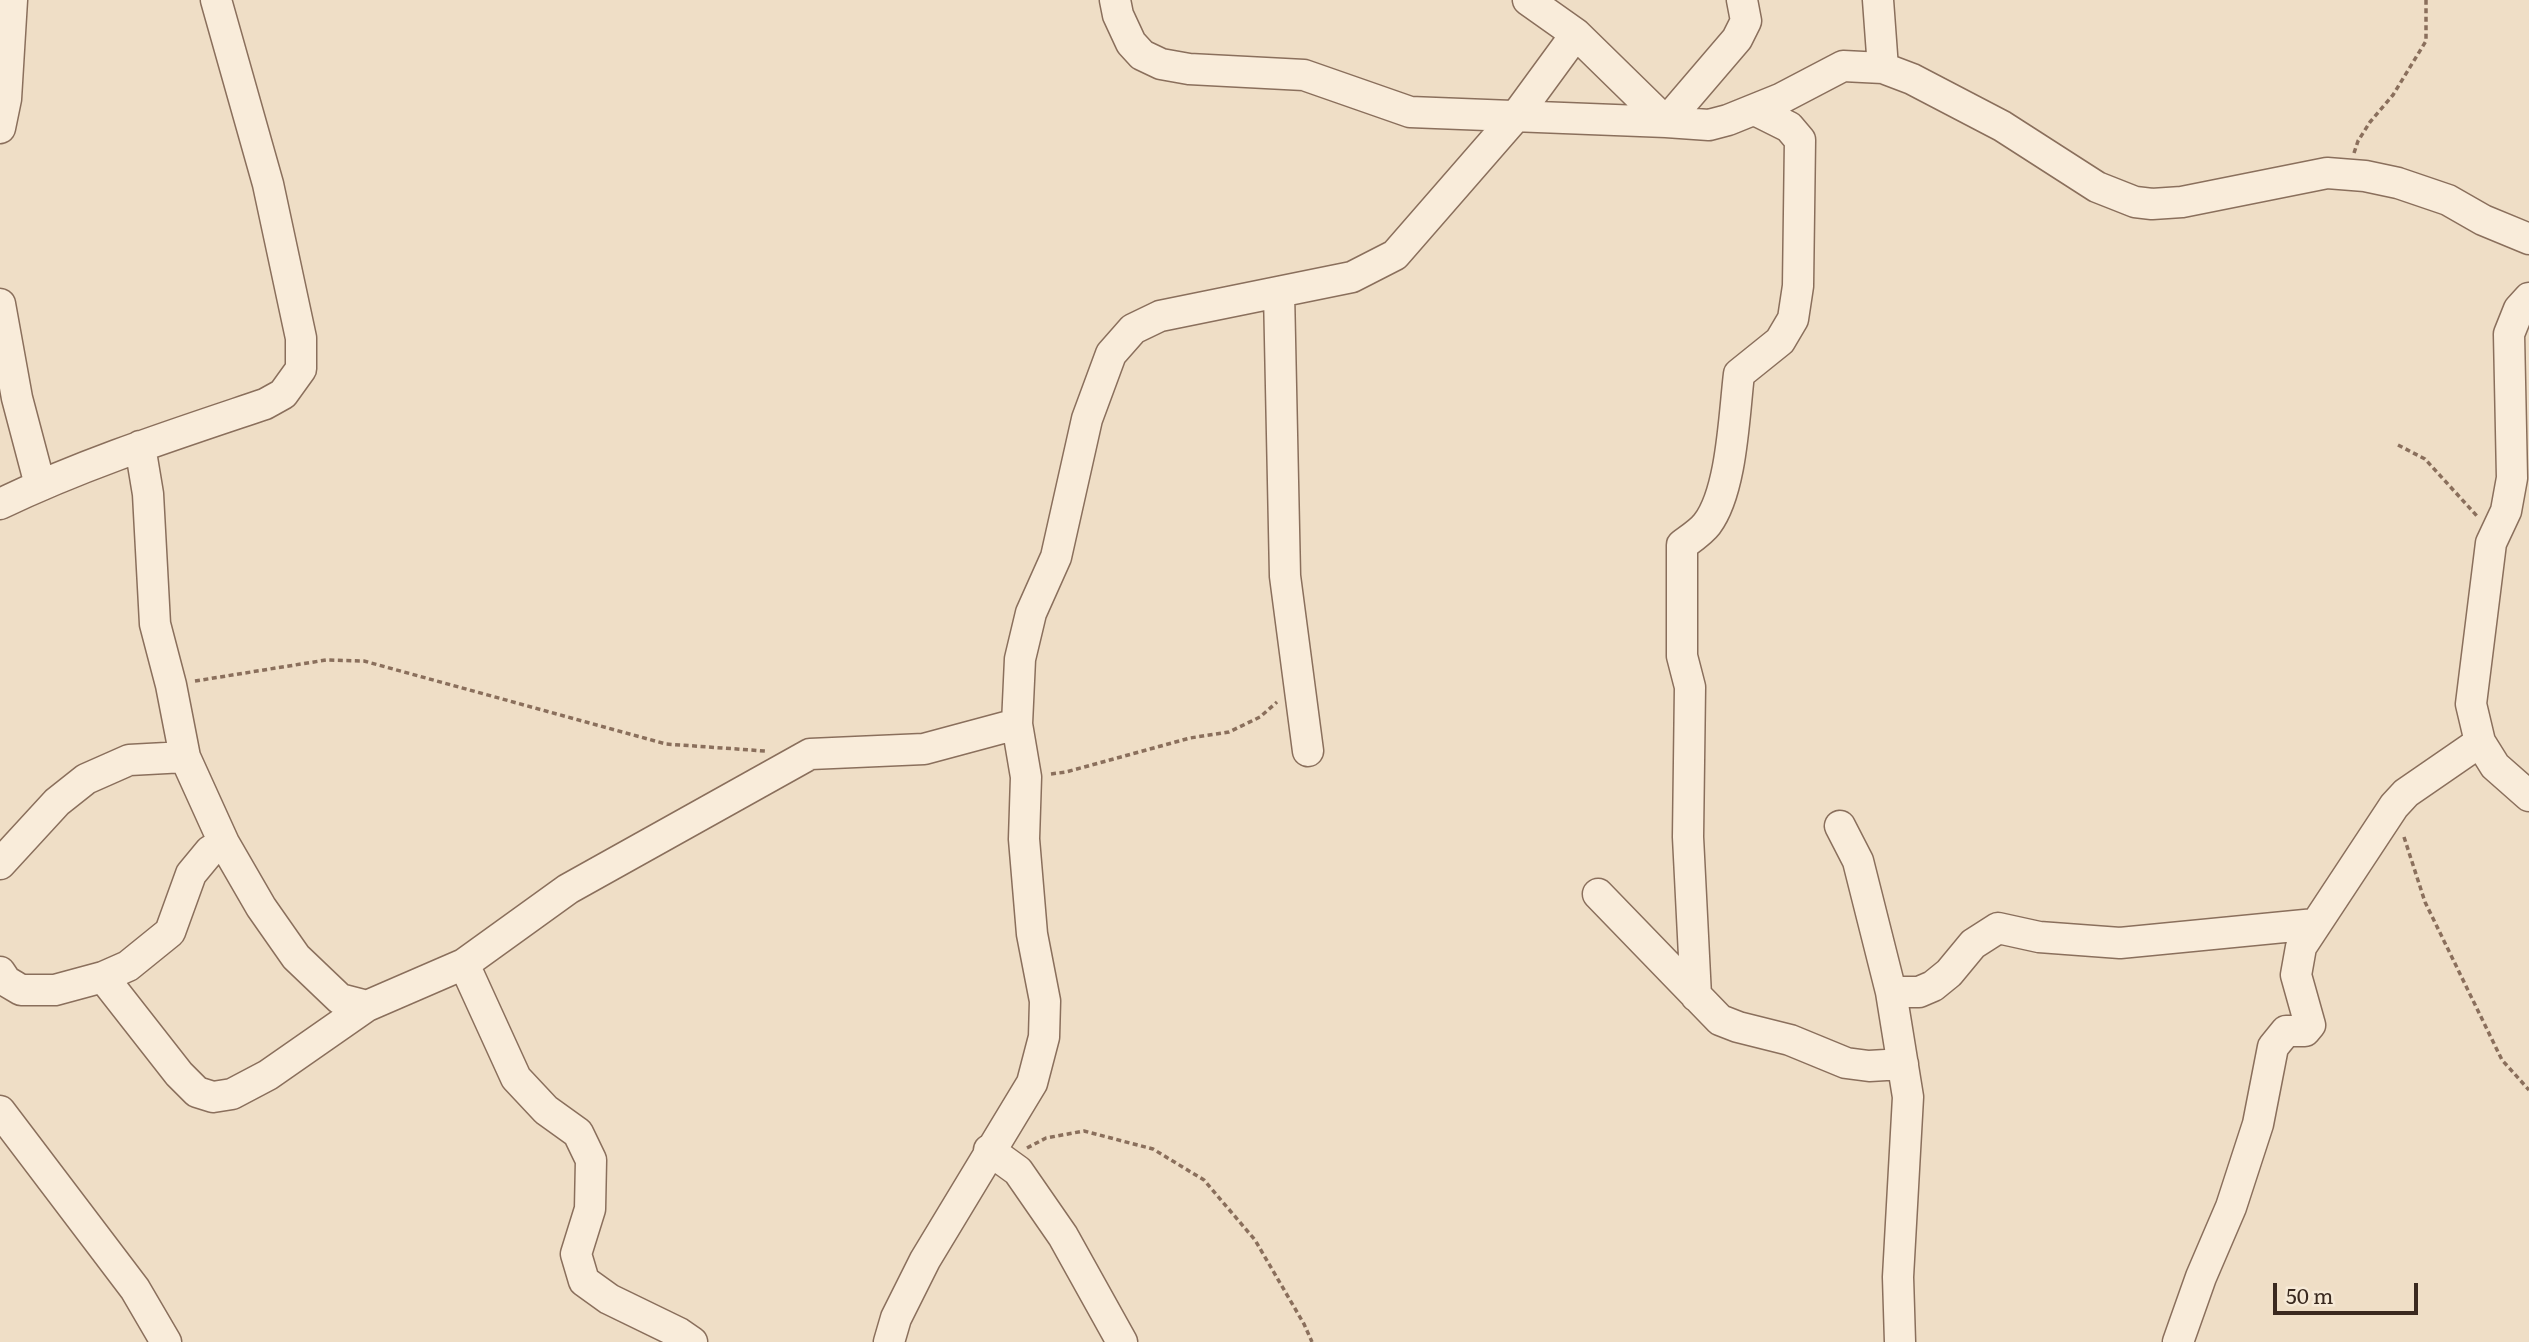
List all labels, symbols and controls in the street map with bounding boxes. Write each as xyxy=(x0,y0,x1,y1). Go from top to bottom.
scale bar xyxy=(2277,1268,2422,1312)
text: 50 m xyxy=(2286,1279,2333,1310)

